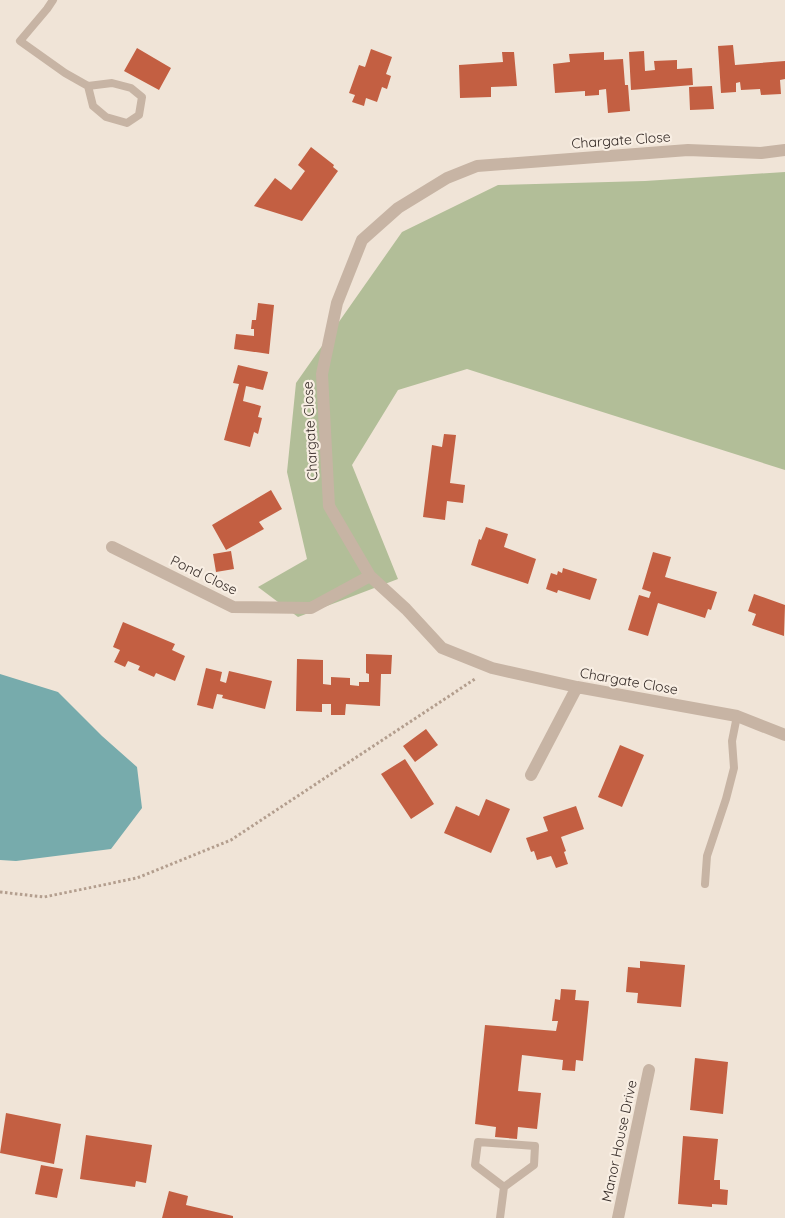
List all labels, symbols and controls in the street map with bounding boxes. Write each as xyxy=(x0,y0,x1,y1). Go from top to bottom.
street label: Chargate Close xyxy=(571,128,671,152)
street label: Chargate Close xyxy=(298,381,322,481)
street label: Pond Close xyxy=(168,551,240,599)
street label: Chargate Close xyxy=(578,663,680,699)
street label: Manor House Drive xyxy=(597,1078,641,1204)

